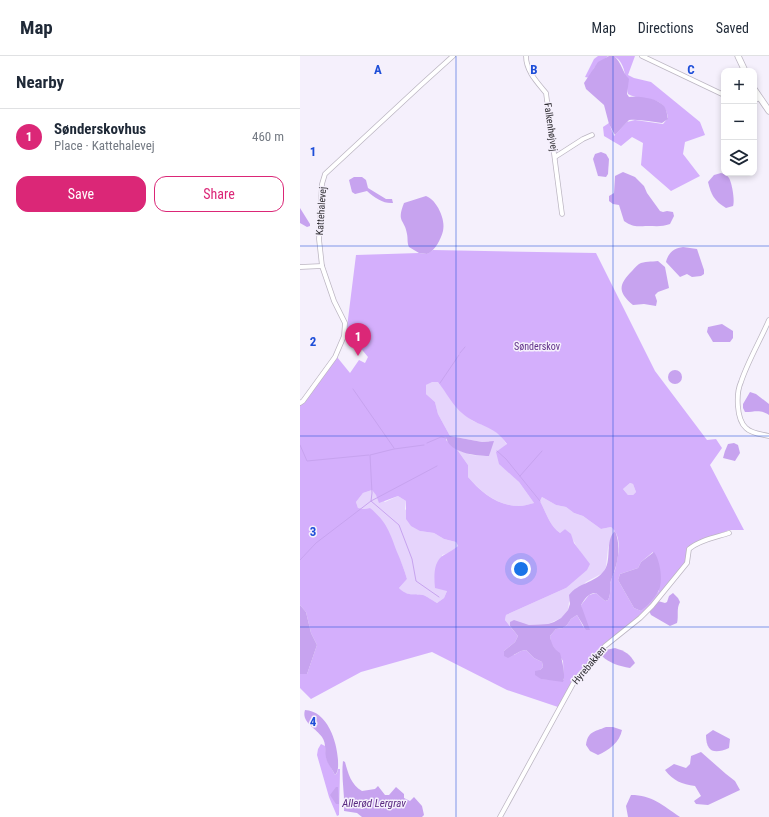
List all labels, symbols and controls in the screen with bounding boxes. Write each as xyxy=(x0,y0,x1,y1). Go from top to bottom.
text: Map xyxy=(20,16,53,39)
text: Map xyxy=(592,20,616,36)
text: Directions xyxy=(638,20,694,36)
text: Saved xyxy=(716,20,749,36)
text: A xyxy=(374,62,382,77)
text: B xyxy=(530,62,538,77)
text: C xyxy=(687,62,695,77)
map controls xyxy=(721,68,757,176)
button: + xyxy=(721,68,757,104)
text: Nearby xyxy=(16,72,64,92)
street label: Falkenhøjvej xyxy=(542,102,560,152)
button: − xyxy=(721,104,757,140)
text: Sønderskovhus xyxy=(54,120,146,138)
text: 1 xyxy=(26,129,32,144)
text: 460 m xyxy=(252,129,284,144)
text: Place · Kattehalevej xyxy=(54,138,155,153)
button: layers xyxy=(721,140,757,176)
text: 1 xyxy=(310,144,316,159)
button: Save xyxy=(16,176,146,212)
button: Share xyxy=(154,176,284,212)
street label: Kattehalevej xyxy=(314,186,328,236)
pin: 1 xyxy=(345,323,371,356)
text: 2 xyxy=(310,334,317,349)
park label: Sønderskov xyxy=(514,341,561,352)
text: 3 xyxy=(310,524,316,539)
your location xyxy=(511,559,531,579)
street label: Hyrebakken xyxy=(570,644,608,686)
text: 4 xyxy=(310,714,317,729)
water label: Allerød Lergrav xyxy=(341,797,406,810)

